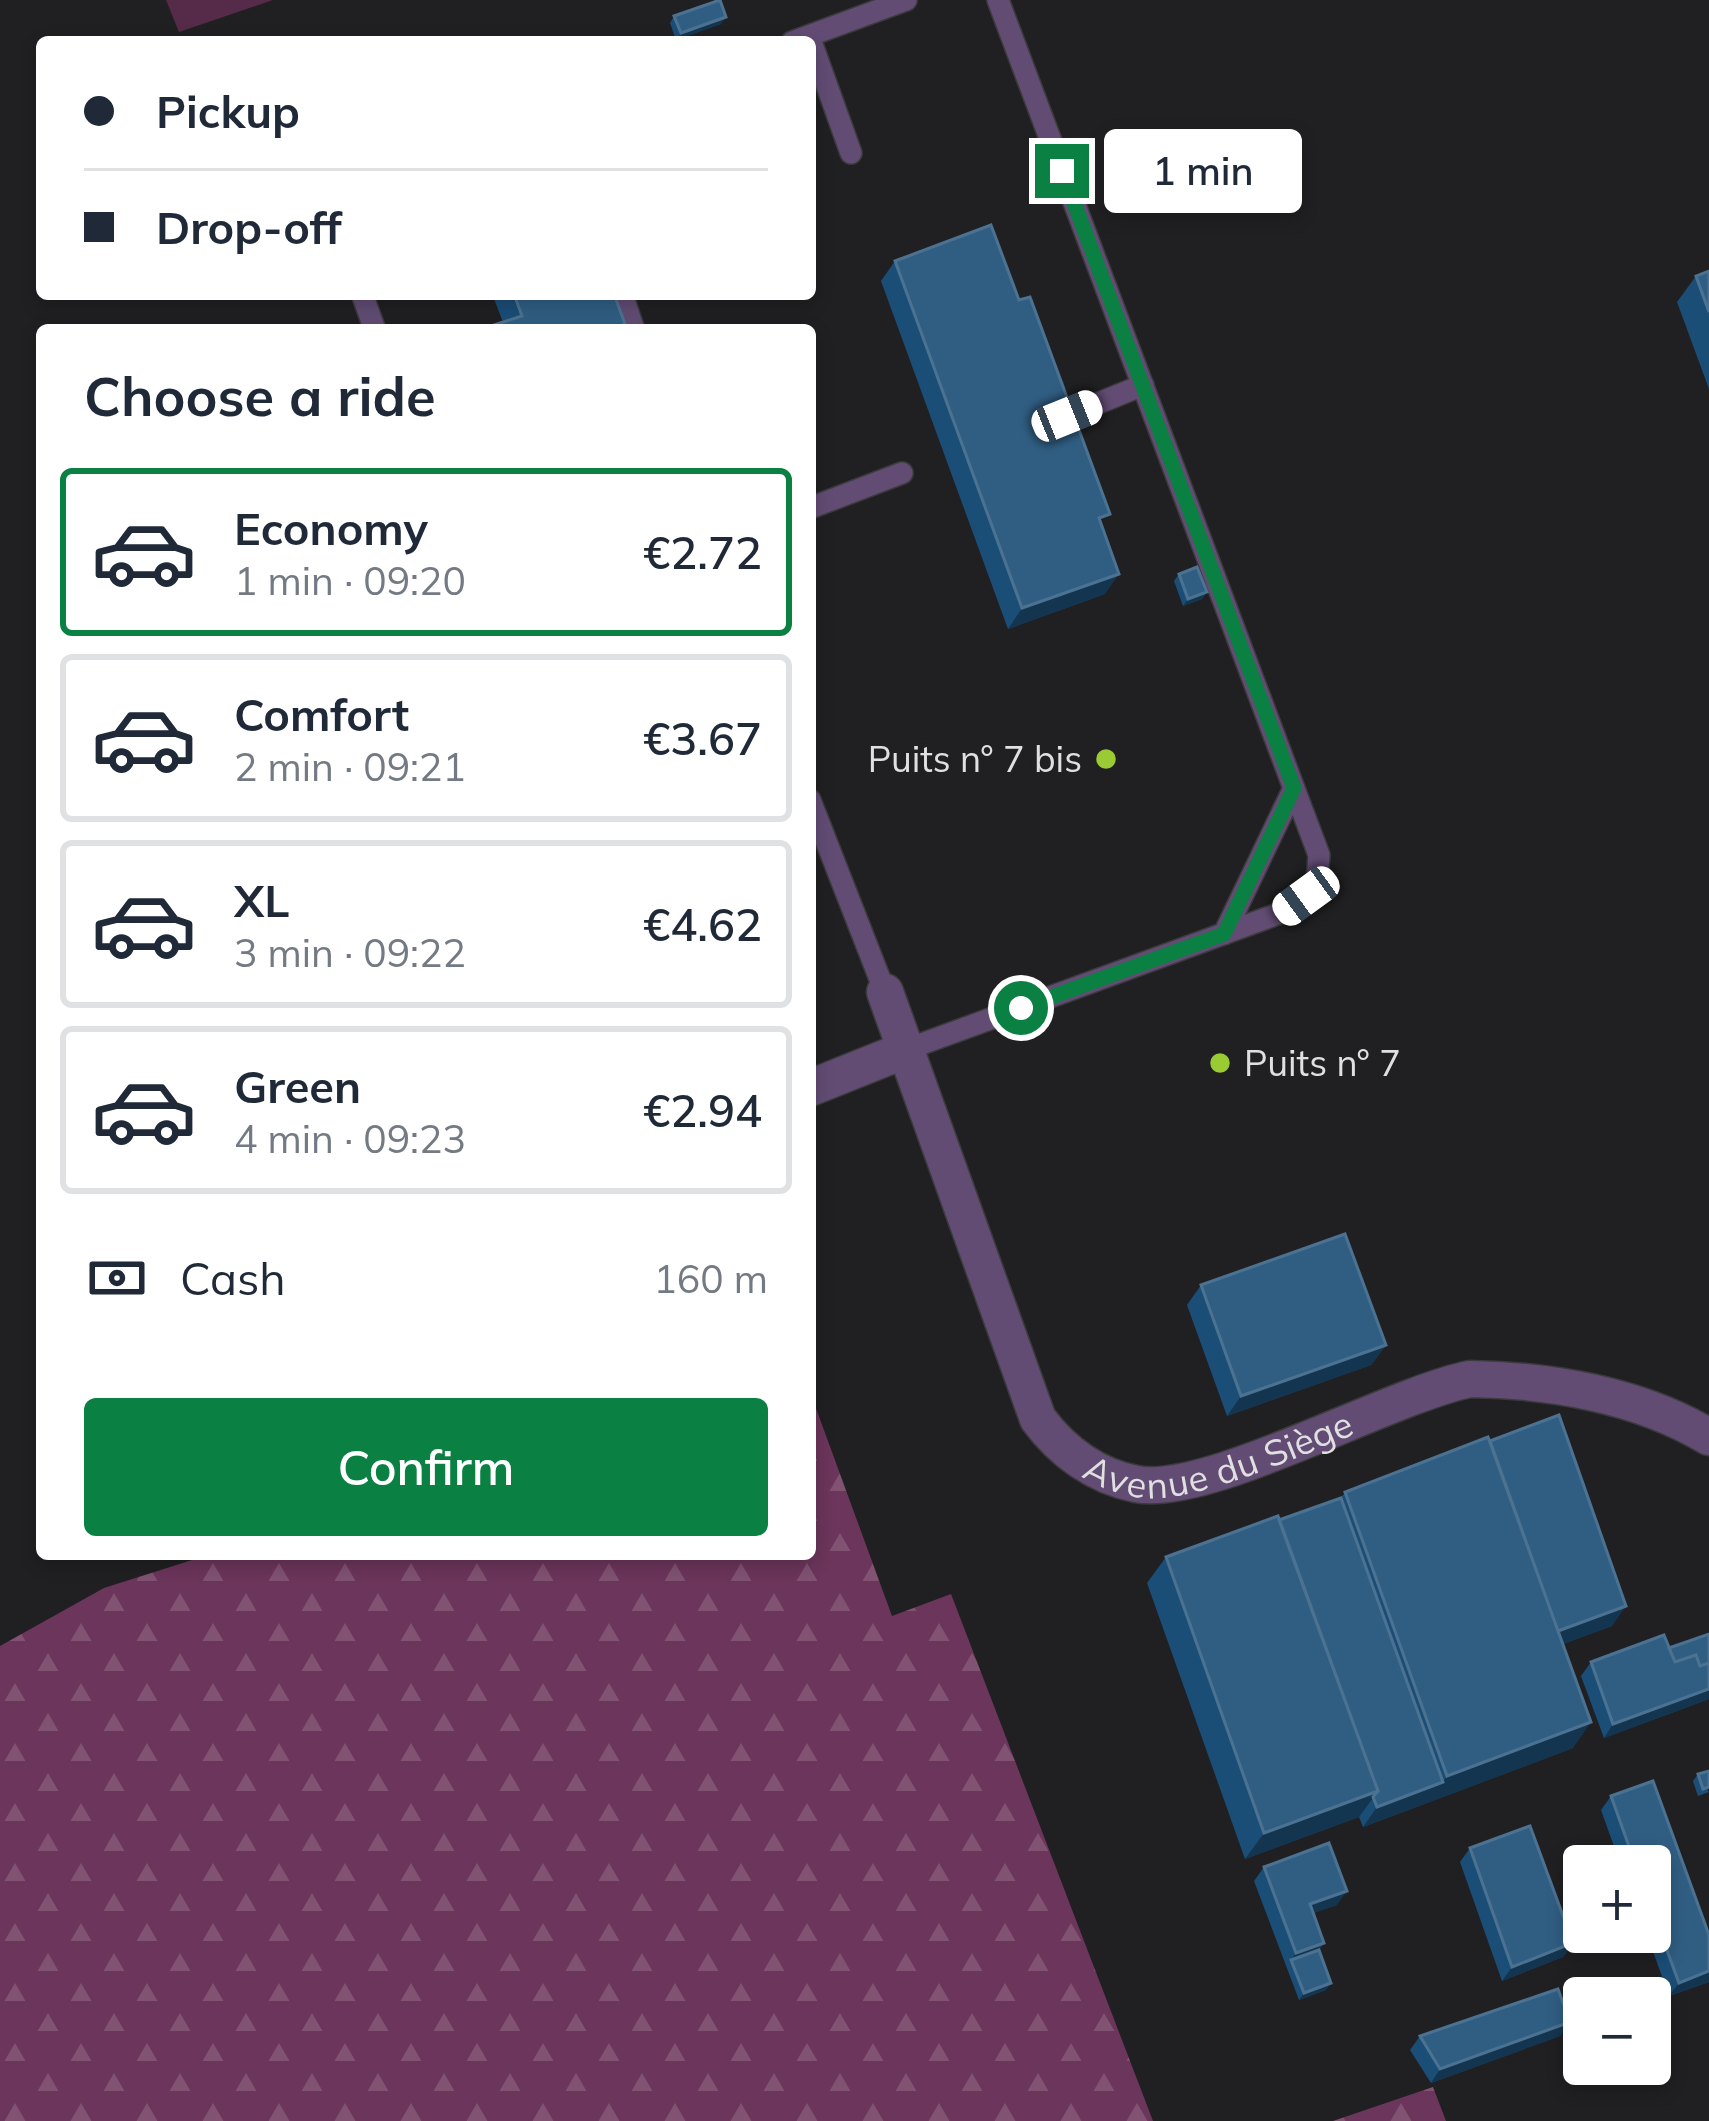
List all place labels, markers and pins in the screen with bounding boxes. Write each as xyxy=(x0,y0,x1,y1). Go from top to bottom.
place label: Puits n° 7 bis xyxy=(868,736,1082,781)
marker: Puits n° 7 bis xyxy=(1093,746,1119,772)
place label: Puits n° 7 xyxy=(1244,1040,1401,1085)
marker: Puits n° 7 xyxy=(1207,1050,1233,1076)

